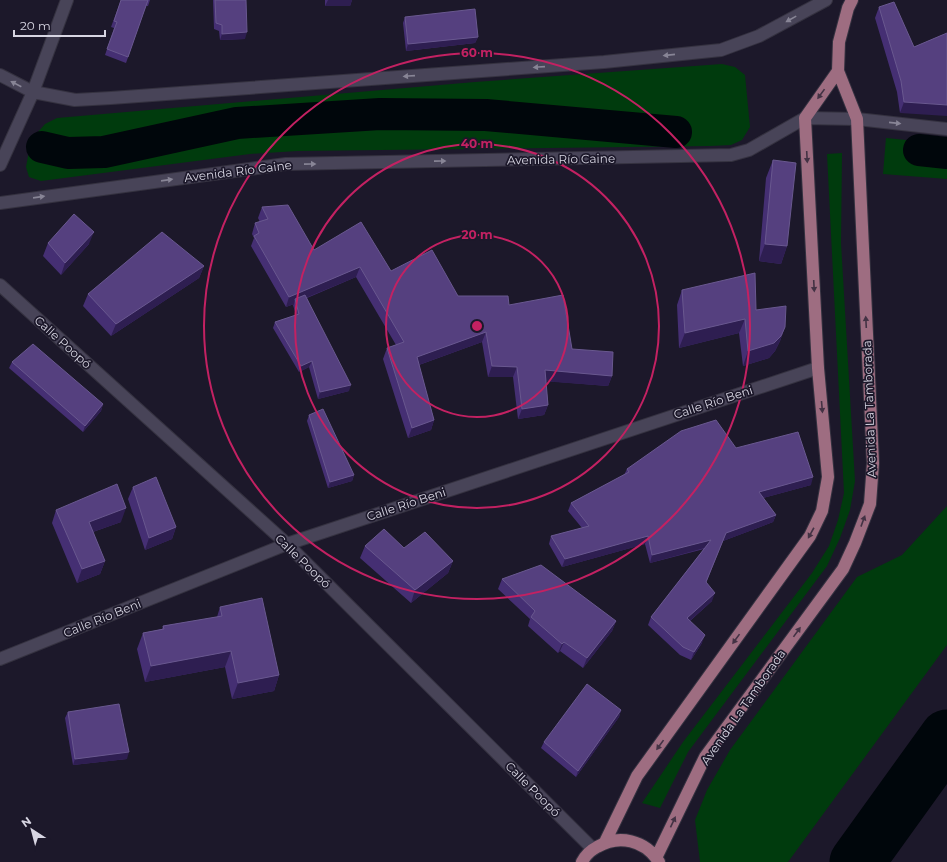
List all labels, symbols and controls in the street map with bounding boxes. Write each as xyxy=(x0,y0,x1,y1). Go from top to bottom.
scale bar xyxy=(14,12,105,38)
one-way arrow xyxy=(786,15,797,22)
text: 20 m xyxy=(20,18,51,33)
text: 60 m xyxy=(461,45,493,60)
one-way arrow xyxy=(663,52,675,59)
one-way arrow xyxy=(533,63,545,70)
one-way arrow xyxy=(403,73,415,80)
one-way arrow xyxy=(11,81,22,87)
one-way arrow xyxy=(817,89,825,100)
one-way arrow xyxy=(889,120,901,127)
text: 40 m xyxy=(461,136,493,151)
street label: Avenida Río Caine xyxy=(507,151,615,167)
one-way arrow xyxy=(803,151,810,163)
street label: Avenida Río Caine xyxy=(183,157,293,185)
one-way arrow xyxy=(434,158,447,164)
one-way arrow xyxy=(304,160,316,167)
one-way arrow xyxy=(161,177,173,183)
one-way arrow xyxy=(32,194,45,200)
text: 20 m xyxy=(461,227,493,242)
one-way arrow xyxy=(810,280,817,292)
street label: Calle Poopó xyxy=(31,312,95,372)
one-way arrow xyxy=(863,316,870,328)
centre of rings xyxy=(470,319,484,333)
street label: Avenida La Tamborada xyxy=(859,340,879,478)
street label: Calle Río Beni xyxy=(671,382,755,422)
one-way arrow xyxy=(818,401,825,413)
street label: Calle Río Beni xyxy=(364,484,448,524)
one-way arrow xyxy=(861,515,867,527)
one-way arrow xyxy=(808,527,814,539)
street label: Calle Poopó xyxy=(272,531,334,591)
street label: Calle Río Beni xyxy=(61,596,143,640)
one-way arrow xyxy=(793,626,801,637)
one-way arrow xyxy=(732,634,740,645)
street label: Avenida La Tamborada xyxy=(697,646,789,768)
one-way arrow xyxy=(656,739,664,750)
street label: Calle Poopó xyxy=(502,758,564,820)
north arrow xyxy=(12,810,52,850)
text: N xyxy=(18,814,34,830)
one-way arrow xyxy=(670,817,676,828)

